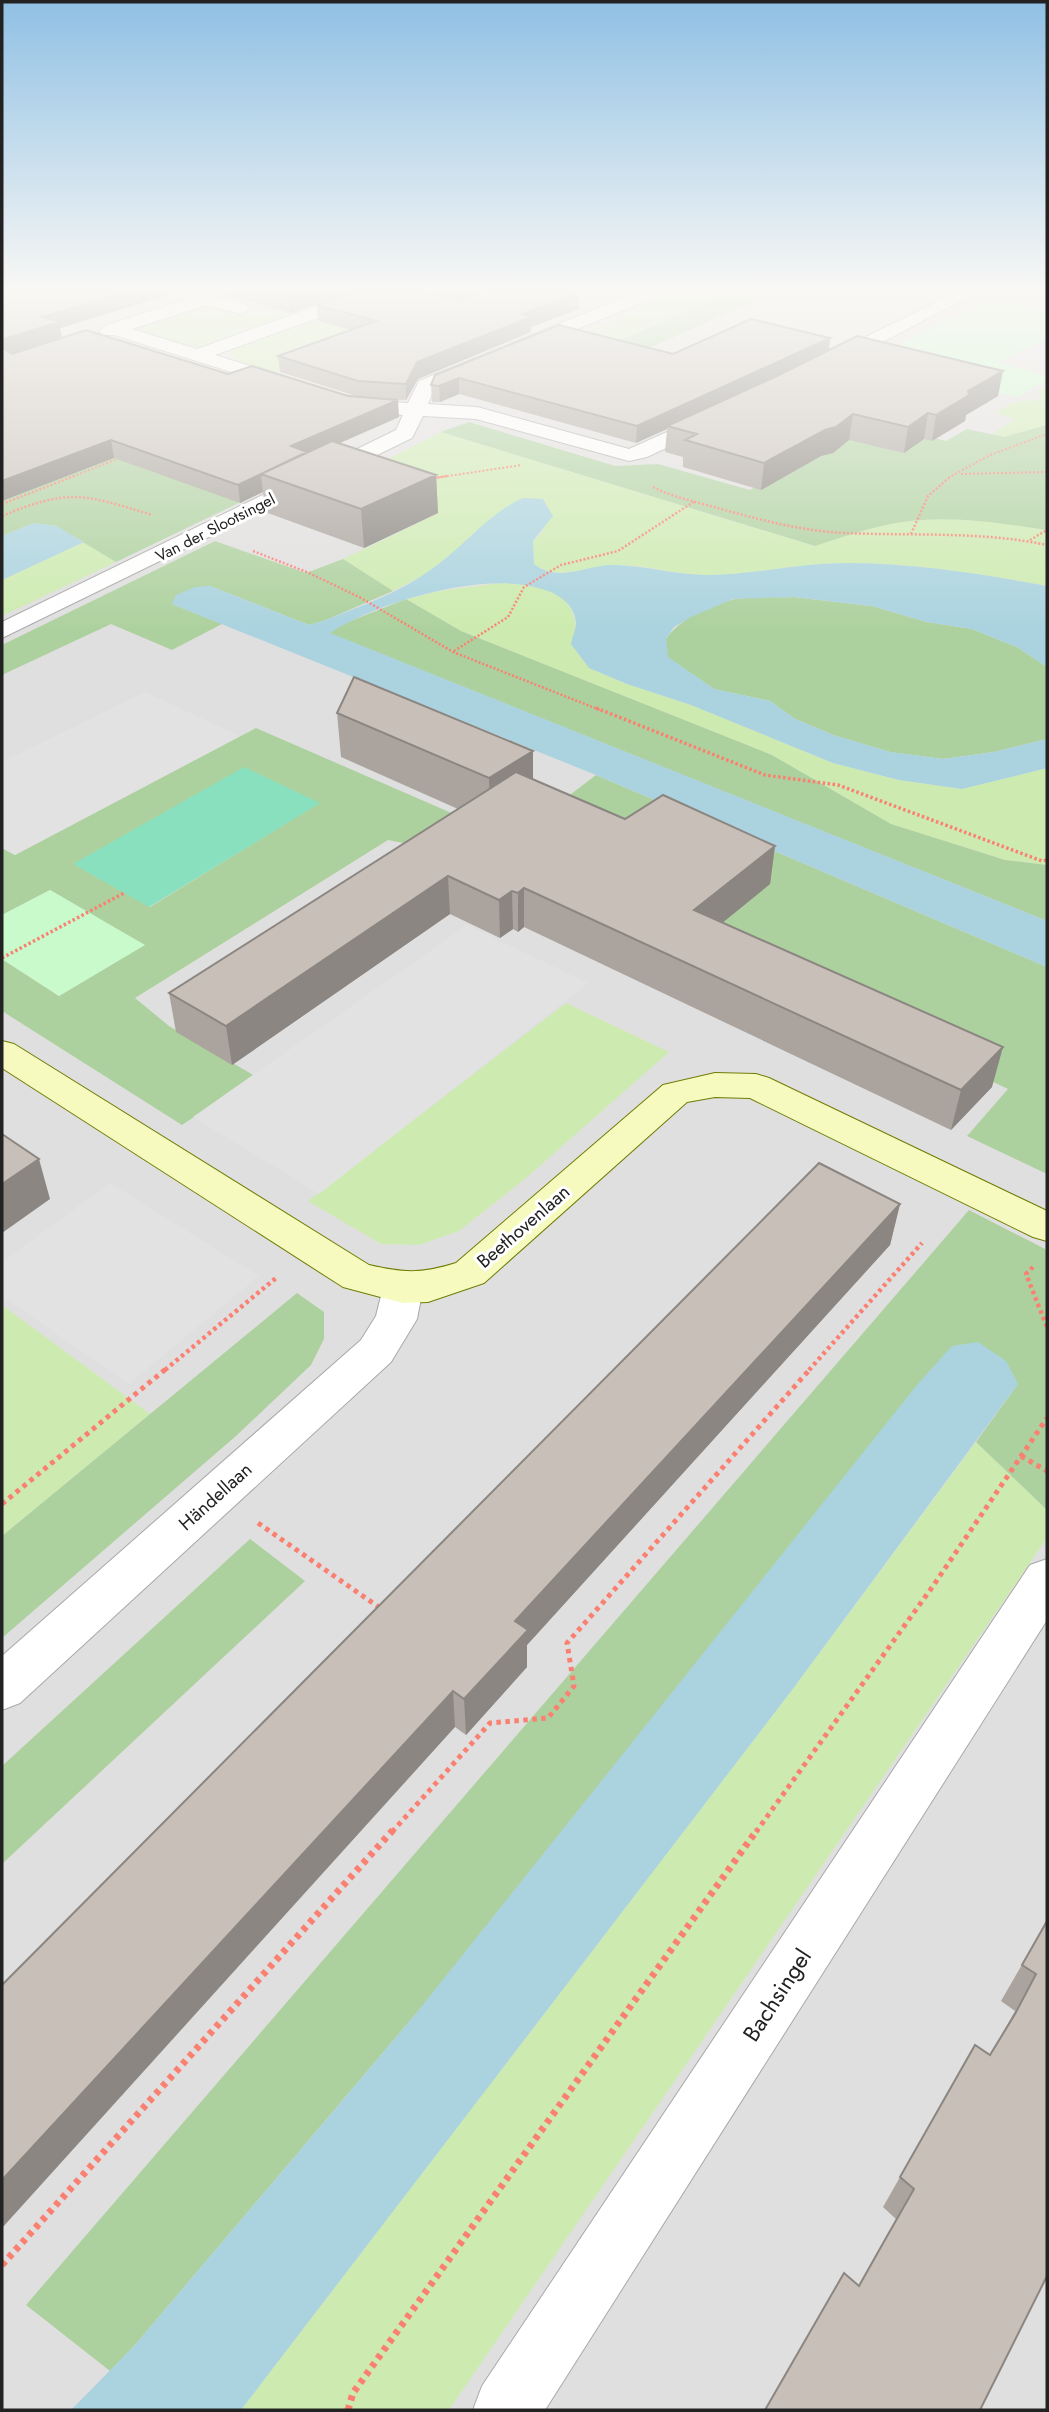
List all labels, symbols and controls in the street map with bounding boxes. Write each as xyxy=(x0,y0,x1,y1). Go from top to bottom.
street label: Van der Slootsingel xyxy=(152,487,279,567)
street label: Beethovenlaan xyxy=(471,1178,576,1274)
street label: Händellaan xyxy=(173,1456,258,1537)
street label: Bachsingel xyxy=(734,1942,820,2048)

